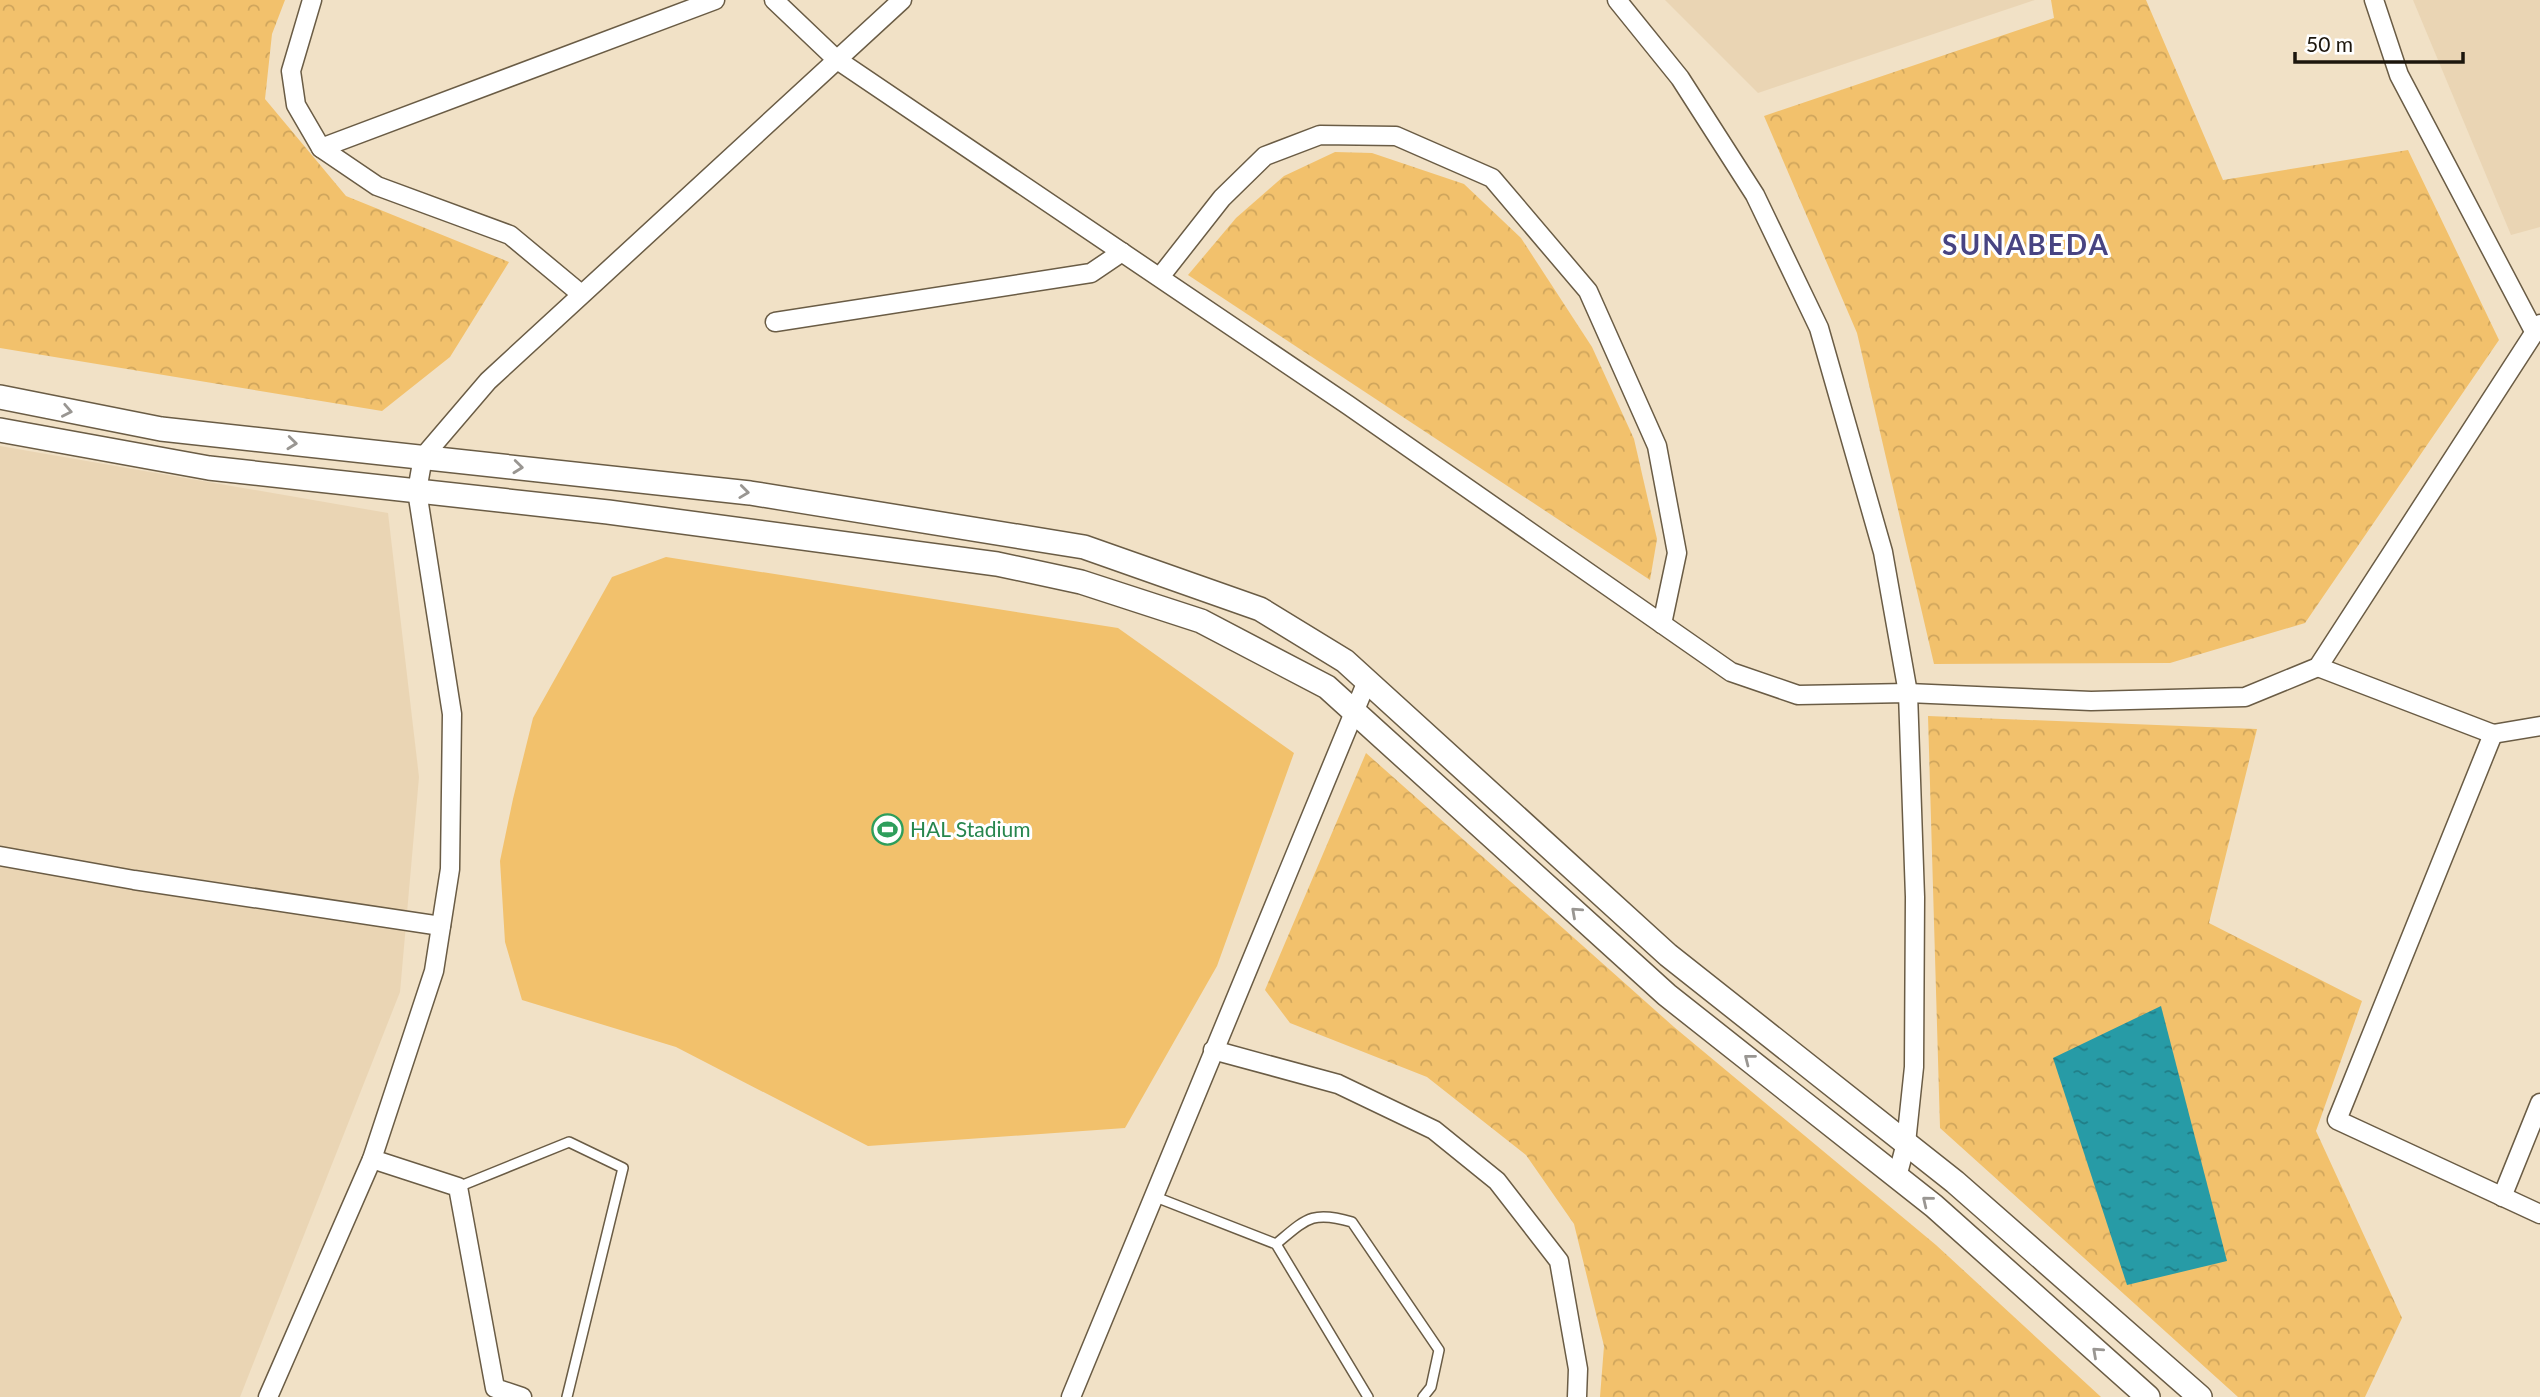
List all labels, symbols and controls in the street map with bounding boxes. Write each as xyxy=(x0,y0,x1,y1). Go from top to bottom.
scale bar xyxy=(2295,21,2463,65)
text: 50 m xyxy=(2306,31,2353,56)
district label: SUNABEDA xyxy=(1942,227,2110,261)
one-way arrow xyxy=(61,402,73,417)
one-way arrow xyxy=(287,435,298,450)
one-way arrow xyxy=(512,460,524,475)
one-way arrow xyxy=(738,485,750,500)
sports icon: HAL Stadium xyxy=(870,813,904,847)
place label: HAL Stadium xyxy=(910,816,1030,841)
one-way arrow xyxy=(1571,908,1584,920)
one-way arrow xyxy=(1744,1055,1756,1068)
one-way arrow xyxy=(1922,1196,1934,1209)
one-way arrow xyxy=(2092,1347,2105,1360)

